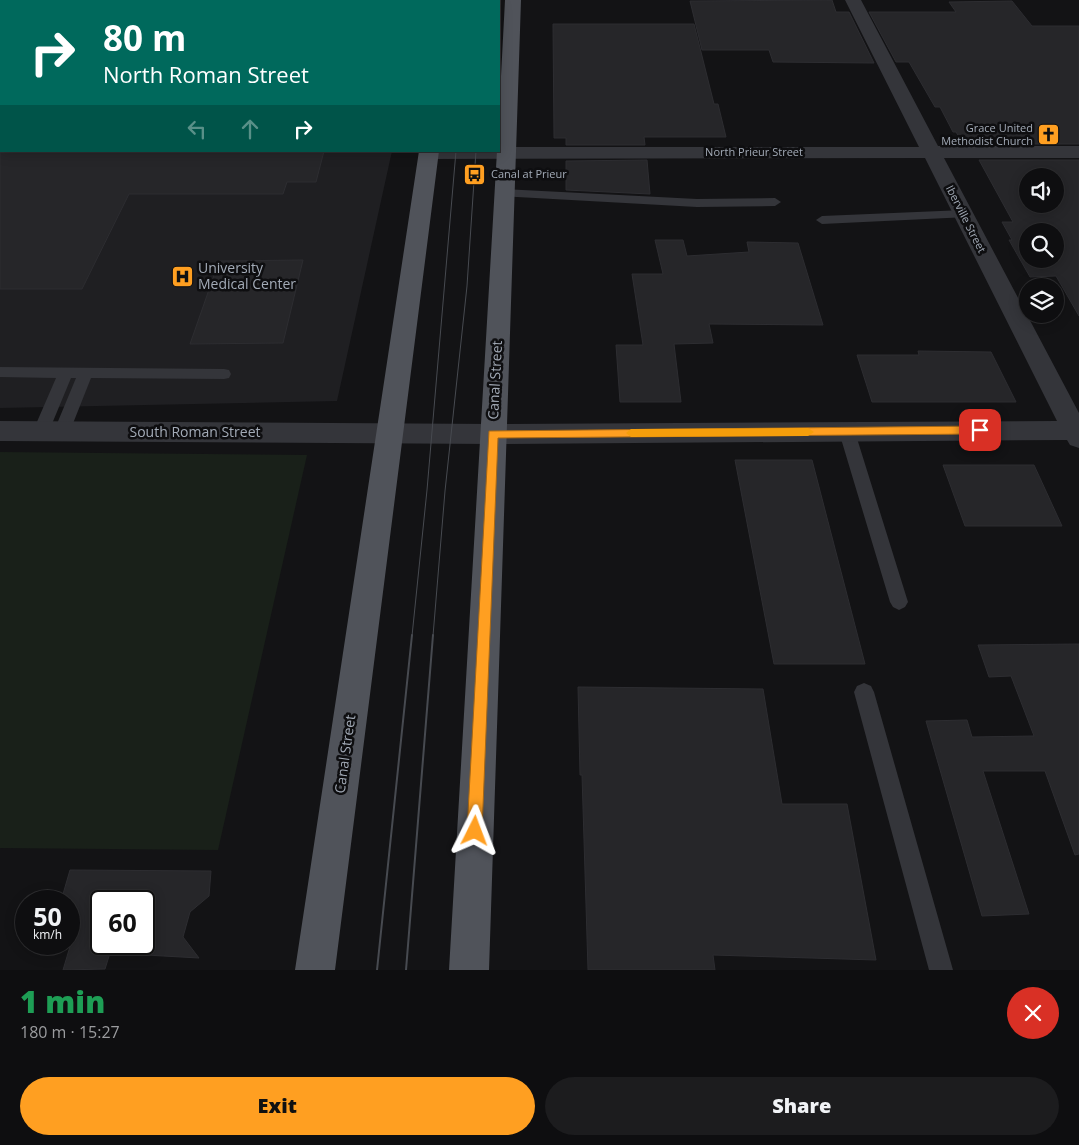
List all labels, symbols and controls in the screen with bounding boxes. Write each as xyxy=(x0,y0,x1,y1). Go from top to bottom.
text: 80 m xyxy=(103,14,186,61)
icon: right xyxy=(20,20,85,85)
text: North Roman Street xyxy=(103,59,309,89)
icon: left xyxy=(183,115,211,143)
icon: ahead xyxy=(236,115,264,143)
icon: right xyxy=(289,115,317,143)
place label: Grace United Methodist Church xyxy=(941,120,1033,148)
church icon: Grace United Methodist Church xyxy=(1037,122,1061,146)
street label: North Prieur Street xyxy=(705,144,803,159)
bus stop icon: Canal at Prieur xyxy=(463,162,487,186)
place label: Canal at Prieur xyxy=(491,166,567,181)
map controls xyxy=(1019,168,1064,323)
button: sound xyxy=(1019,168,1064,213)
street label: Iberville Street xyxy=(943,182,990,255)
button: search xyxy=(1019,223,1064,268)
place label: University Medical Center xyxy=(198,258,296,293)
hospital icon: University Medical Center xyxy=(170,264,194,288)
button: layers xyxy=(1019,278,1064,323)
street label: Canal Street xyxy=(483,340,506,420)
pin xyxy=(959,409,1001,451)
icon: arrive xyxy=(966,416,994,444)
street label: South Roman Street xyxy=(129,422,261,441)
street label: Canal Street xyxy=(330,713,359,794)
position arrow xyxy=(448,804,500,856)
speed limit sign: 60 xyxy=(90,890,155,955)
text: 50 xyxy=(33,899,62,933)
text: km/h xyxy=(33,926,62,943)
text: 1 min xyxy=(20,981,105,1022)
button: close xyxy=(1007,987,1059,1039)
text: 180 m · 15:27 xyxy=(20,1021,120,1043)
button: Exit xyxy=(20,1077,535,1135)
button: Share xyxy=(545,1077,1059,1135)

